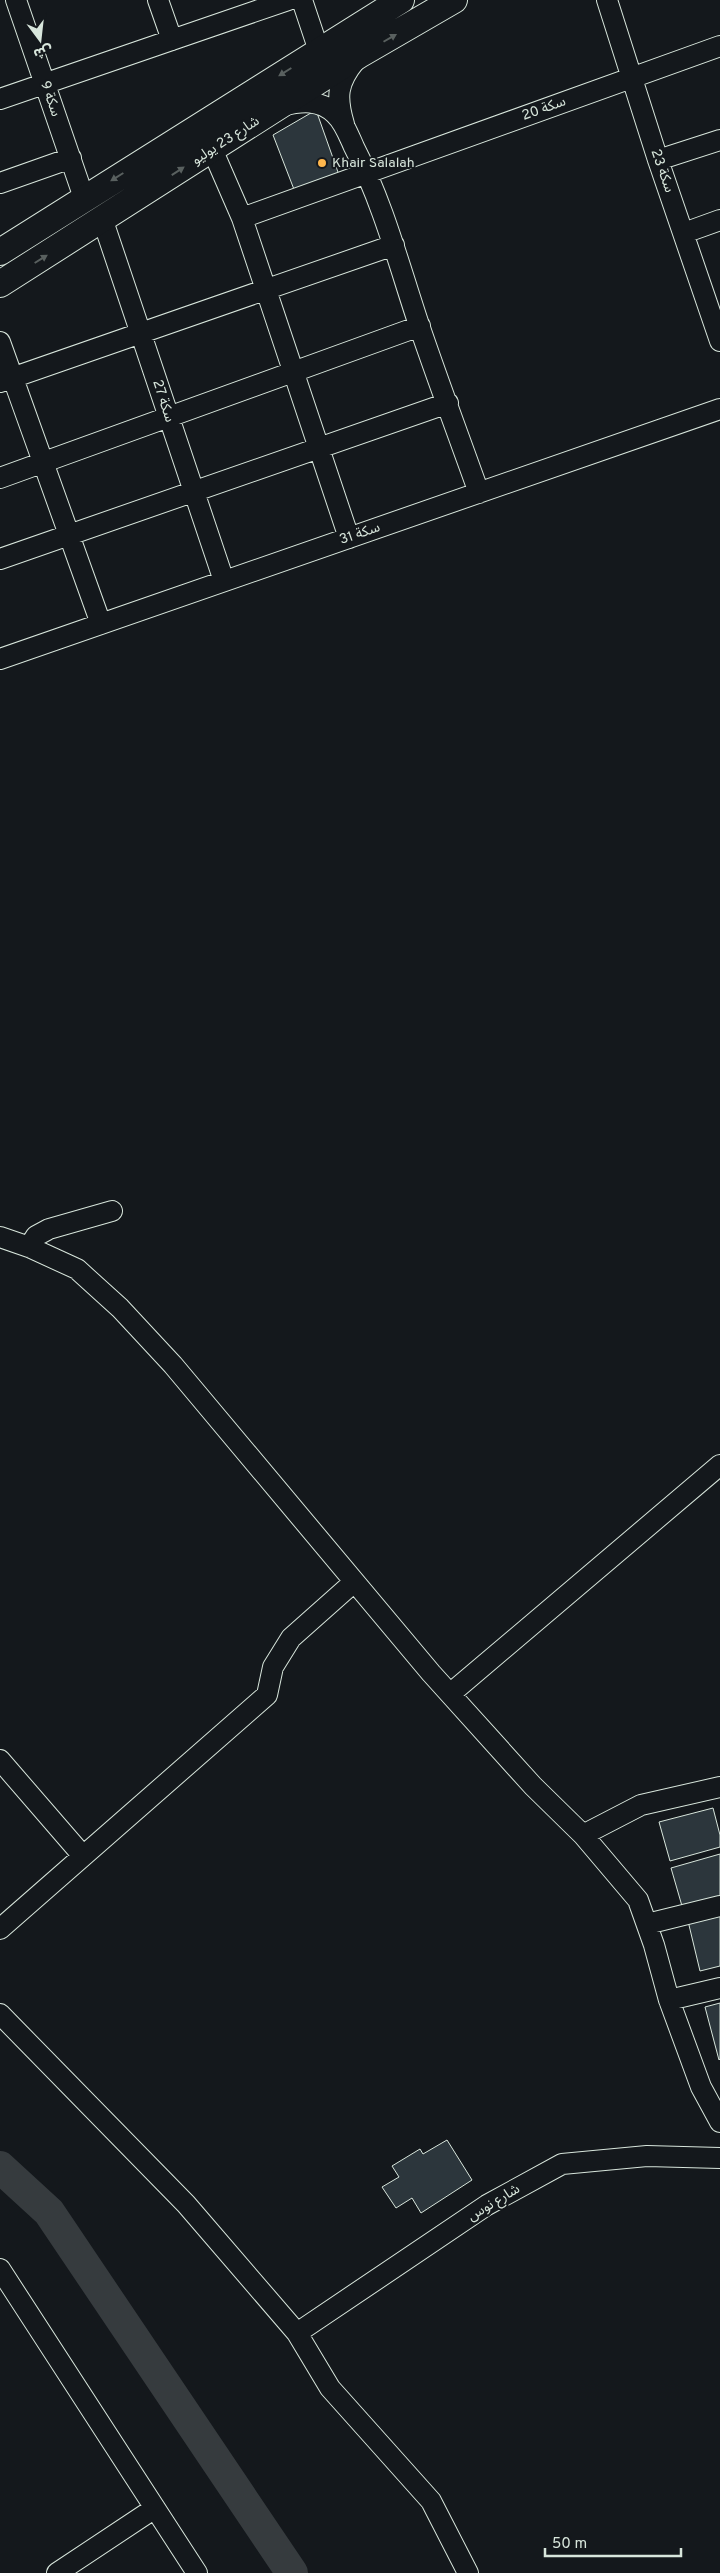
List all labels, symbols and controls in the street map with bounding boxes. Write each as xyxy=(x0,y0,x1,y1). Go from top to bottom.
north arrow xyxy=(15,15,65,65)
one-way arrow xyxy=(383,33,396,42)
text: ش xyxy=(32,40,54,62)
one-way arrow xyxy=(278,67,292,77)
street label: سكة 9 xyxy=(36,79,64,119)
street label: سكة 20 xyxy=(520,93,568,125)
street label: شارع 23 يوليو xyxy=(189,113,264,170)
street label: سكة 23 xyxy=(647,147,677,195)
place label: Khair Salalah xyxy=(332,155,415,172)
marker: Khair Salalah xyxy=(316,157,328,169)
one-way arrow xyxy=(172,166,185,176)
one-way arrow xyxy=(111,172,124,181)
one-way arrow xyxy=(35,254,48,263)
street label: سكة 27 xyxy=(148,377,178,425)
street label: سكة 31 xyxy=(337,519,383,549)
street label: شارع نوس xyxy=(465,2181,524,2226)
scale bar xyxy=(545,2526,681,2558)
text: 50 m xyxy=(552,2535,587,2554)

